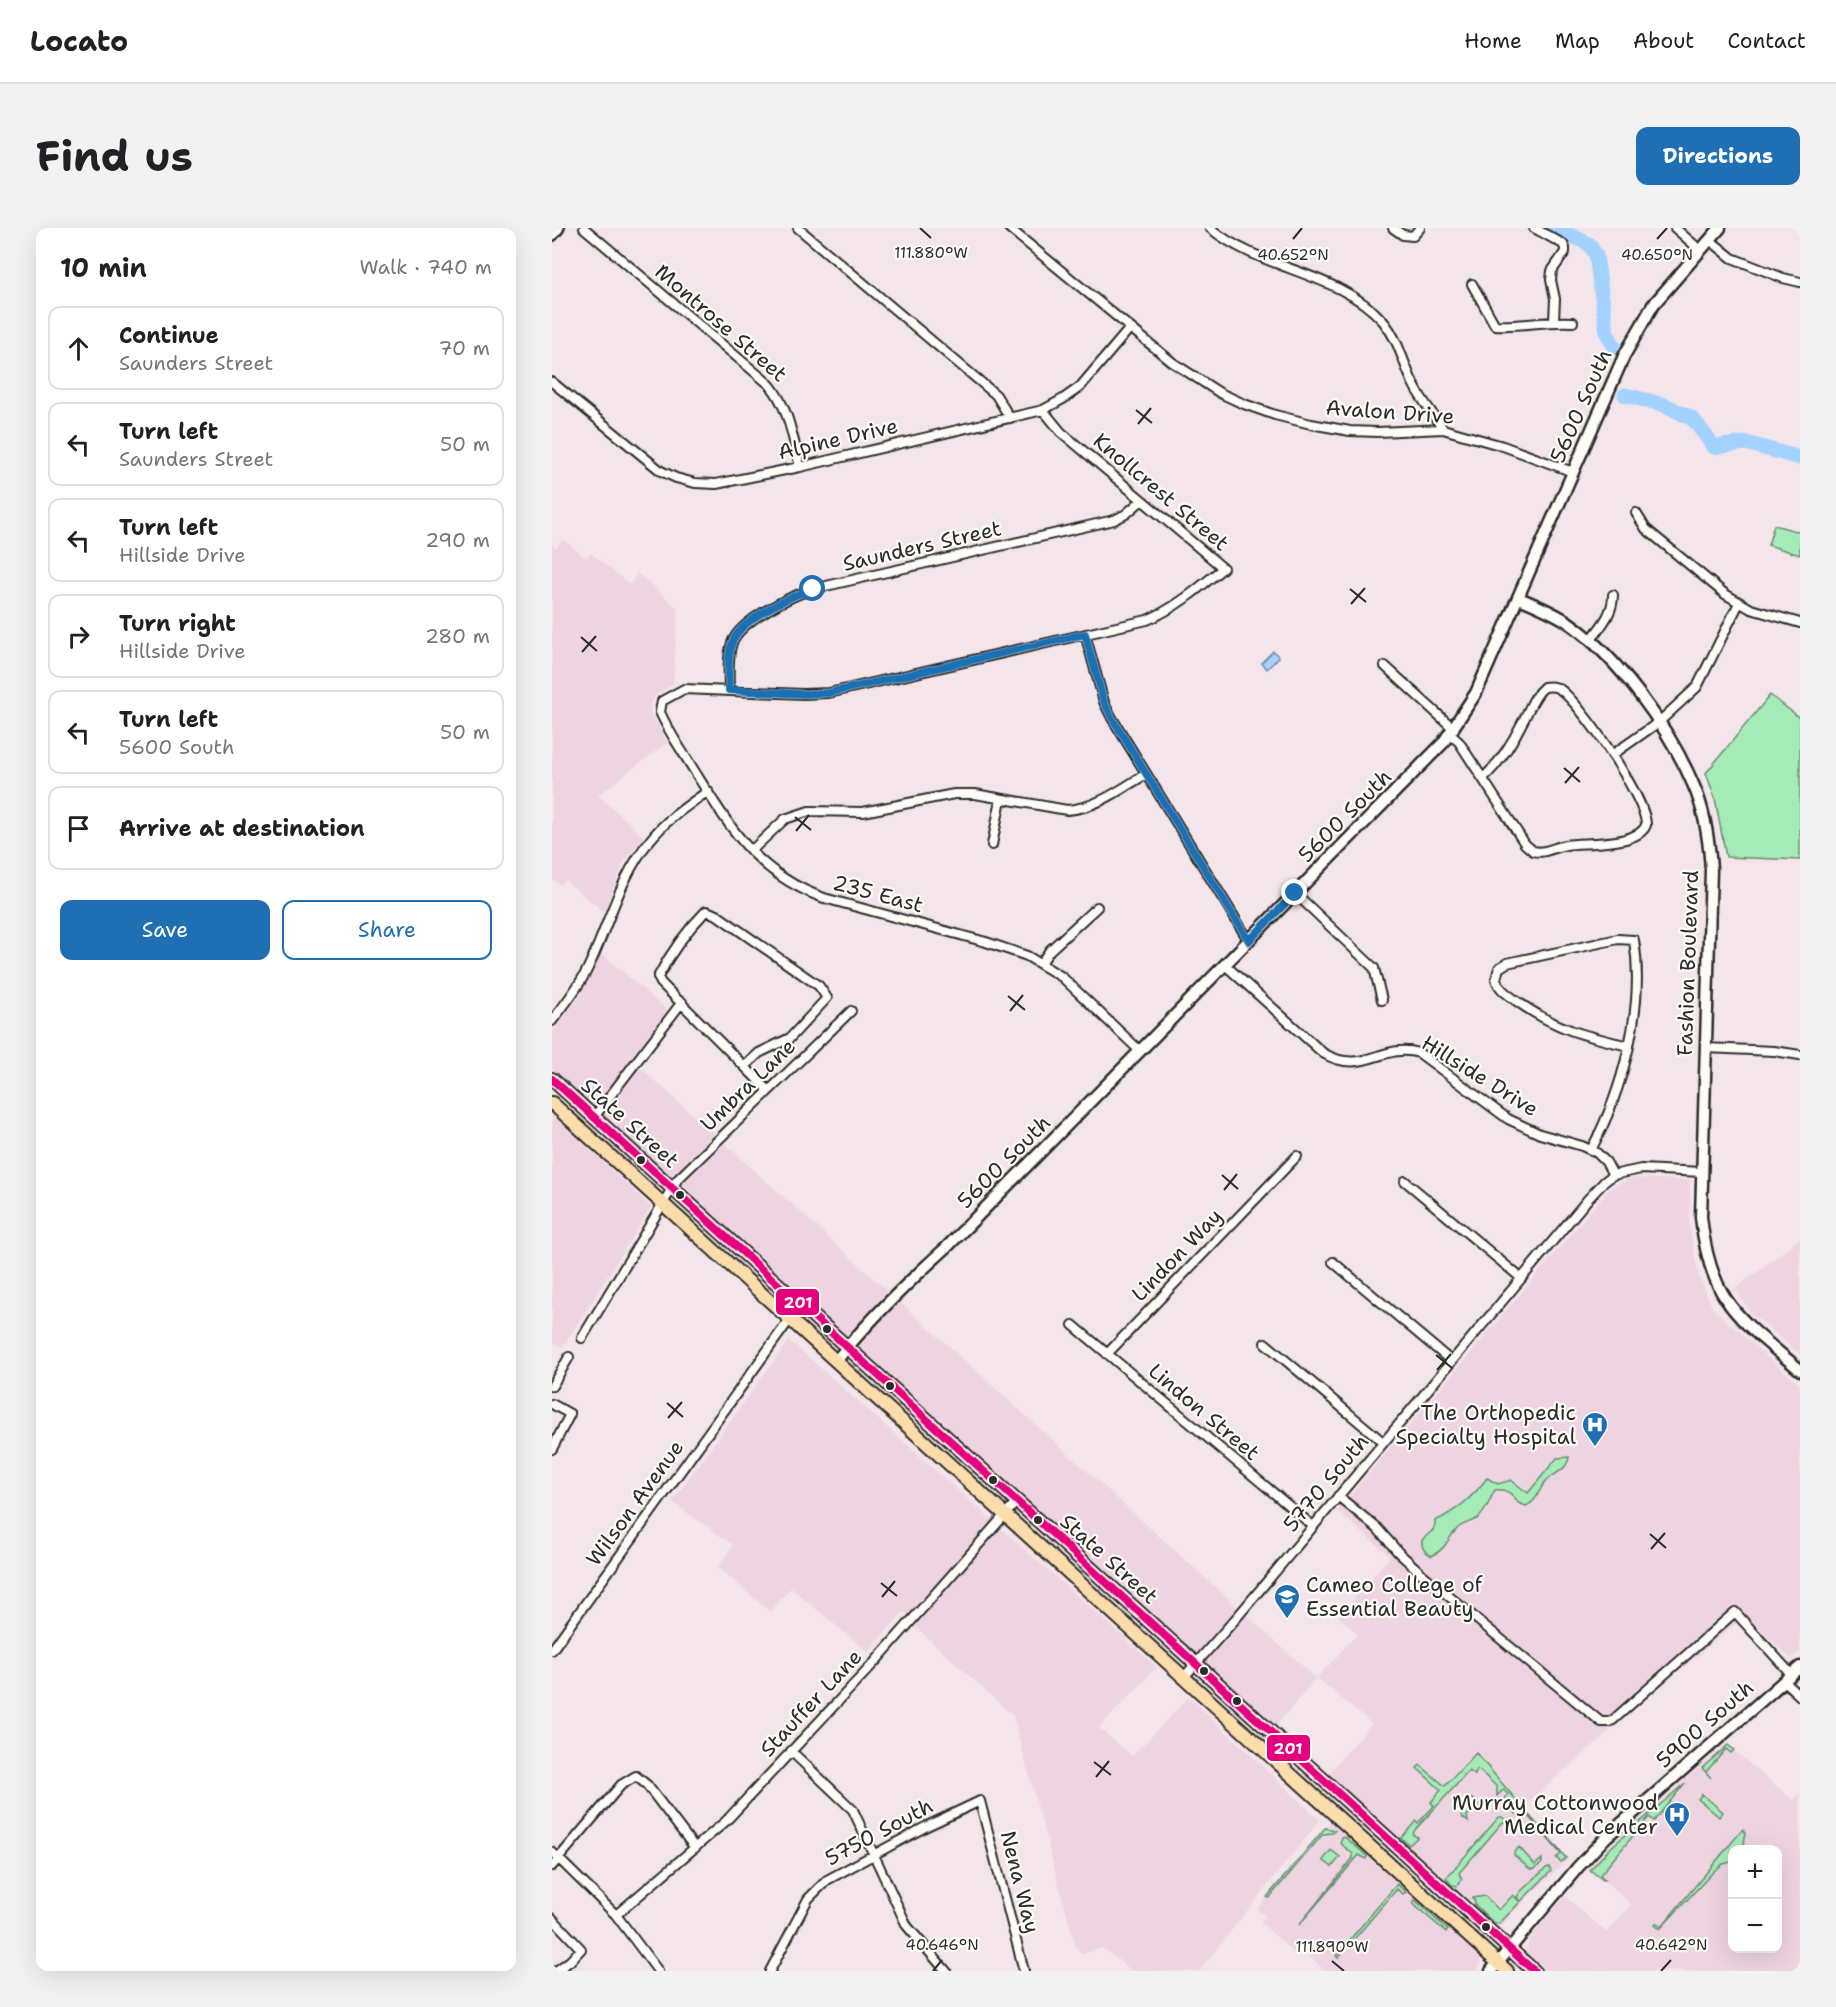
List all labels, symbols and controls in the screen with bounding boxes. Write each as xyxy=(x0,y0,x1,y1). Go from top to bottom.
text: Locato xyxy=(30,22,128,60)
text: Home xyxy=(1464,27,1522,55)
text: Map xyxy=(1555,27,1600,55)
text: About xyxy=(1633,27,1694,55)
text: Contact xyxy=(1727,27,1806,55)
button: Directions xyxy=(1636,127,1800,185)
text: Find us xyxy=(36,128,193,184)
text: 111.880°W xyxy=(894,243,968,263)
text: 40.652°N xyxy=(1257,245,1329,265)
text: 40.650°N xyxy=(1621,245,1693,265)
text: 10 min xyxy=(60,250,147,285)
text: Walk · 740 m xyxy=(359,254,492,280)
street label: Montrose Street xyxy=(649,258,793,388)
text: Continue xyxy=(119,321,219,350)
icon: ahead xyxy=(62,332,95,365)
text: 70 m xyxy=(438,335,490,361)
street label: 5600 South xyxy=(1544,345,1618,467)
text: Saunders Street xyxy=(119,350,273,376)
street label: Avalon Drive xyxy=(1325,394,1455,430)
street label: Alpine Drive xyxy=(775,412,901,466)
text: Turn left xyxy=(119,417,218,446)
street label: Knollcrest Street xyxy=(1087,427,1235,557)
icon: left xyxy=(62,428,95,461)
text: 50 m xyxy=(440,431,490,457)
text: Saunders Street xyxy=(119,446,273,472)
text: Turn left xyxy=(119,513,218,542)
street label: Saunders Street xyxy=(840,514,1004,578)
icon: left xyxy=(62,524,95,557)
text: 290 m xyxy=(425,527,490,553)
text: Hillside Drive xyxy=(119,542,246,568)
route start xyxy=(799,575,825,601)
text: Turn right xyxy=(119,609,236,638)
icon: right xyxy=(62,620,95,653)
text: 280 m xyxy=(425,623,490,649)
text: Hillside Drive xyxy=(119,638,246,664)
text: Turn left xyxy=(119,705,218,734)
icon: left xyxy=(62,716,95,749)
text: 50 m xyxy=(440,719,490,745)
text: 5600 South xyxy=(119,734,234,760)
street label: 5600 South xyxy=(1292,763,1398,869)
icon: arrive xyxy=(62,812,95,845)
text: Arrive at destination xyxy=(119,814,365,843)
street label: 235 East xyxy=(830,868,926,920)
street label: Fashion Boulevard xyxy=(1671,870,1705,1056)
route end xyxy=(1281,879,1307,905)
button: Save xyxy=(60,900,270,960)
button: Share xyxy=(282,900,492,960)
street label: Hillside Drive xyxy=(1416,1029,1544,1123)
street label: Umbra Lane xyxy=(694,1033,802,1137)
street label: State Street xyxy=(575,1072,685,1174)
street label: 5600 South xyxy=(951,1109,1057,1215)
unlabelled marker xyxy=(635,1154,647,1166)
unlabelled marker xyxy=(674,1189,686,1201)
street label: Lindon Way xyxy=(1125,1202,1229,1308)
line badge: 201 xyxy=(775,1288,820,1316)
text: 201 xyxy=(784,1292,812,1313)
unlabelled marker xyxy=(821,1323,833,1335)
street label: Lindon Street xyxy=(1143,1357,1265,1467)
unlabelled marker xyxy=(884,1380,896,1392)
place label: The Orthopedic Specialty Hospital xyxy=(1396,1399,1577,1451)
hospital icon: The Orthopedic Specialty Hospital xyxy=(1580,1410,1610,1448)
street label: 5770 South xyxy=(1277,1428,1375,1538)
street label: Wilson Avenue xyxy=(580,1434,690,1572)
unlabelled marker xyxy=(987,1474,999,1486)
street label: State Street xyxy=(1054,1508,1164,1610)
unlabelled marker xyxy=(1032,1514,1044,1526)
place label: Cameo College of Essential Beauty xyxy=(1306,1571,1483,1623)
school or university icon: Cameo College of Essential Beauty xyxy=(1272,1582,1302,1620)
street label: Stauffer Lane xyxy=(754,1643,868,1763)
unlabelled marker xyxy=(1198,1665,1210,1677)
street label: 5900 South xyxy=(1650,1674,1760,1774)
unlabelled marker xyxy=(1231,1695,1243,1707)
line badge: 201 xyxy=(1266,1734,1311,1762)
text: 201 xyxy=(1274,1738,1302,1759)
place label: Murray Cottonwood Medical Center xyxy=(1452,1789,1658,1841)
street label: 5750 South xyxy=(820,1792,938,1872)
hospital icon: Murray Cottonwood Medical Center xyxy=(1662,1800,1692,1838)
street label: Nena Way xyxy=(994,1828,1046,1936)
map controls xyxy=(1728,1845,1782,1953)
button: + xyxy=(1728,1845,1782,1899)
button: − xyxy=(1728,1899,1782,1953)
unlabelled marker xyxy=(1480,1921,1492,1933)
text: 40.646°N xyxy=(905,1935,979,1955)
text: 40.642°N xyxy=(1635,1935,1707,1955)
text: 111.890°W xyxy=(1295,1937,1369,1957)

